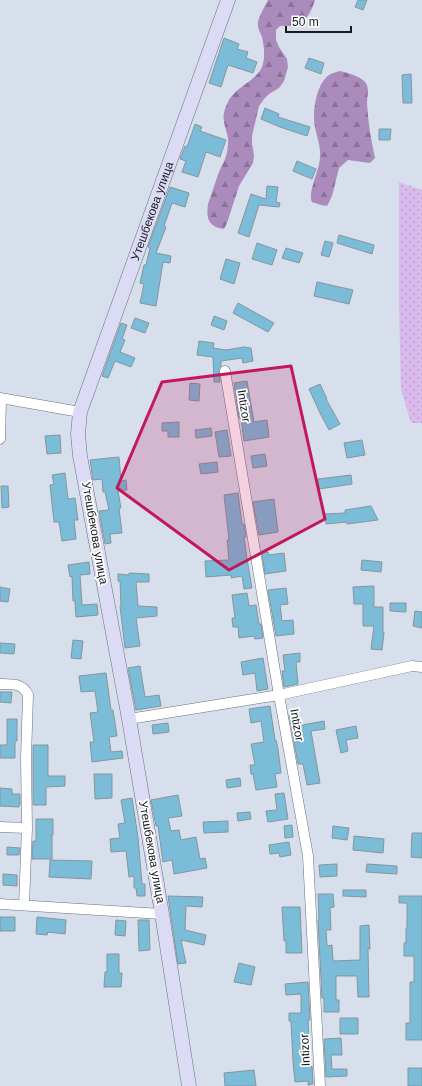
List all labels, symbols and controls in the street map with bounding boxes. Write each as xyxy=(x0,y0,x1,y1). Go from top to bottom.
scale bar xyxy=(286,8,351,34)
text: 50 m xyxy=(292,15,319,29)
street label: Утешбекова улица xyxy=(128,159,176,263)
street label: Intizor xyxy=(235,389,253,423)
street label: Утешбекова улица xyxy=(79,481,111,586)
street label: Intizor xyxy=(287,708,307,742)
street label: Утешбекова улица xyxy=(136,800,168,905)
street label: Intizor xyxy=(297,1033,313,1067)

